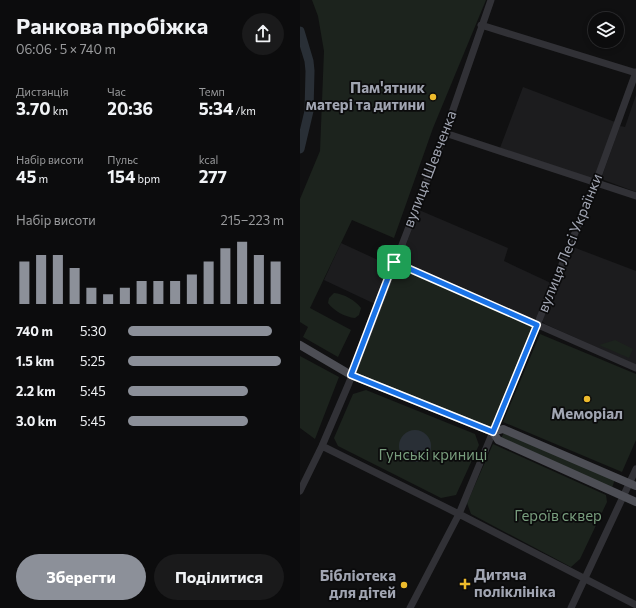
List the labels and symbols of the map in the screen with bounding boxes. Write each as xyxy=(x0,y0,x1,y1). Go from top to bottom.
place label: Пам'ятник матері та дитини xyxy=(306,78,425,113)
marker: Пам'ятник матері та дитини xyxy=(428,92,438,102)
street label: вулиця Шевченка xyxy=(398,108,460,230)
street label: вулиця Лесі Українки xyxy=(533,171,605,315)
pin xyxy=(377,245,411,279)
marker: Меморіал xyxy=(582,394,592,404)
place label: Меморіал xyxy=(551,404,623,422)
park label: Гунські криниці xyxy=(379,445,487,463)
park label: Героїв сквер xyxy=(514,506,602,524)
place label: Дитяча поліклініка xyxy=(474,565,556,600)
place label: Бібліотека для дітей xyxy=(320,566,396,601)
marker: Дитяча поліклініка xyxy=(459,578,471,590)
marker: Бібліотека для дітей xyxy=(399,580,409,590)

